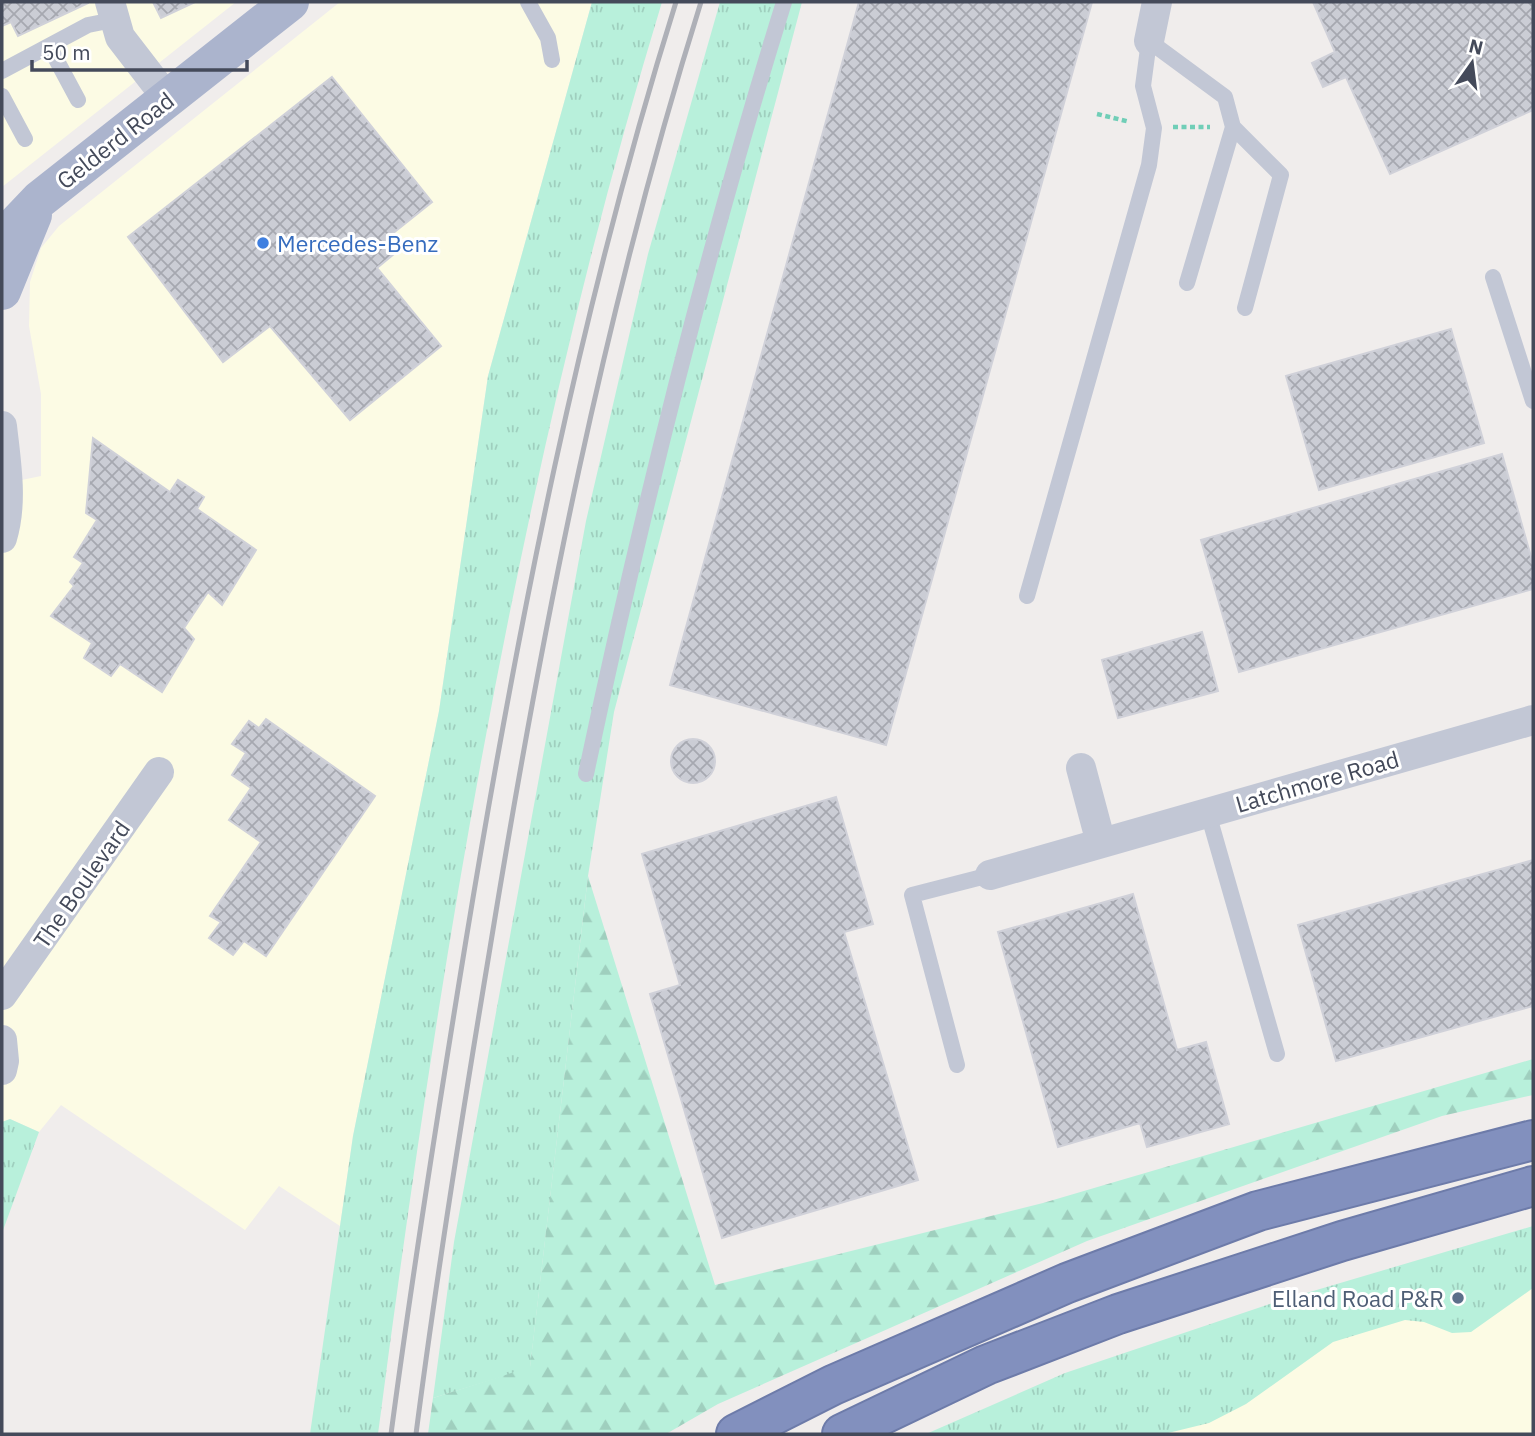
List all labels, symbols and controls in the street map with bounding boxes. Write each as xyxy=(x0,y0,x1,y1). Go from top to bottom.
scale bar xyxy=(32,28,247,72)
north arrow xyxy=(1437,28,1507,98)
text: N xyxy=(1467,33,1486,60)
text: 50 m xyxy=(42,38,91,66)
street label: Gelderd Road xyxy=(50,85,180,195)
place label: Mercedes-Benz xyxy=(277,228,438,258)
marker: Mercedes-Benz xyxy=(255,235,271,251)
street label: Latchmore Road xyxy=(1232,743,1402,819)
street label: The Boulevard xyxy=(26,814,136,954)
place label: Elland Road P&R xyxy=(1272,1283,1444,1313)
marker: Elland Road P&R xyxy=(1450,1290,1466,1306)

